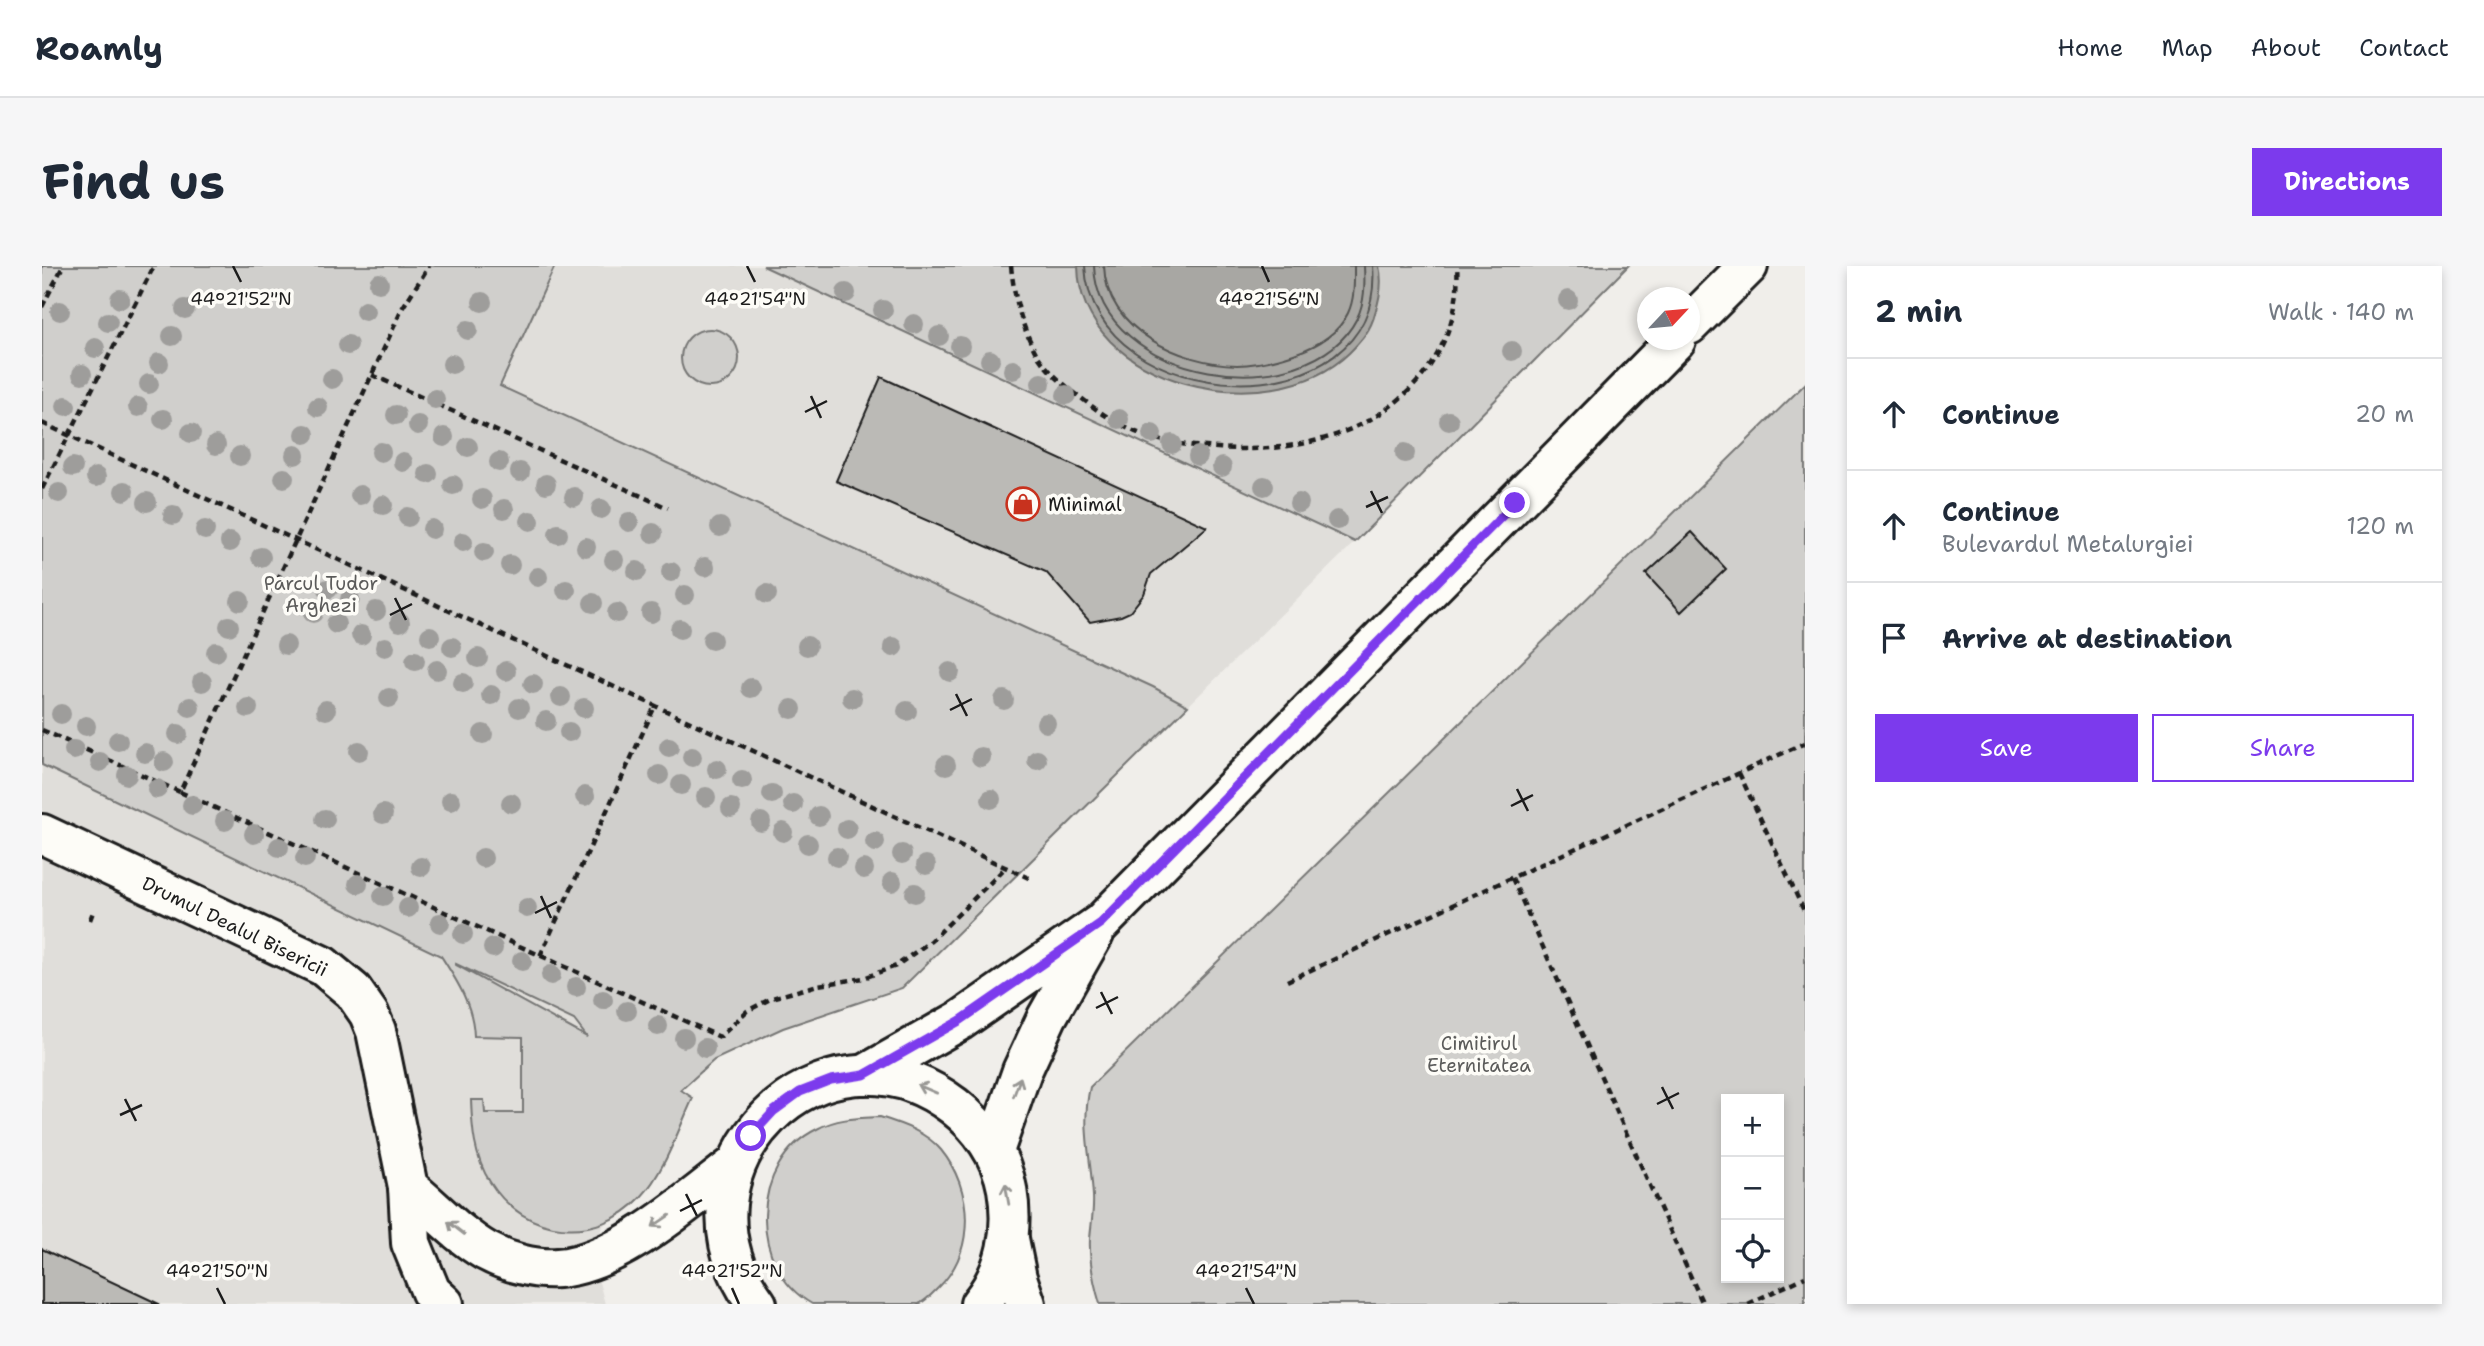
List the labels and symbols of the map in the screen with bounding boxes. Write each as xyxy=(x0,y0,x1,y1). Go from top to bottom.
text: 44°21'52"N xyxy=(190,287,292,311)
text: 44°21'54"N xyxy=(704,287,806,311)
text: 44°21'56"N xyxy=(1218,287,1320,311)
north arrow xyxy=(1637,287,1700,350)
shop icon: Minimal xyxy=(1004,485,1042,523)
route end xyxy=(1499,487,1530,518)
place label: Minimal xyxy=(1048,492,1122,517)
park label: Parcul Tudor Arghezi xyxy=(264,571,378,618)
street label: Drumul Dealul Bisericii xyxy=(138,871,332,982)
park label: Cimitirul Eternitatea xyxy=(1427,1031,1531,1078)
one-way arrow xyxy=(1012,1076,1024,1098)
one-way arrow xyxy=(916,1082,938,1095)
route start xyxy=(735,1120,766,1151)
one-way arrow xyxy=(1000,1183,1014,1206)
one-way arrow xyxy=(652,1214,671,1228)
one-way arrow xyxy=(447,1220,466,1235)
text: 44°21'50"N xyxy=(166,1259,268,1283)
text: 44°21'52"N xyxy=(681,1259,783,1283)
text: 44°21'54"N xyxy=(1195,1259,1297,1283)

